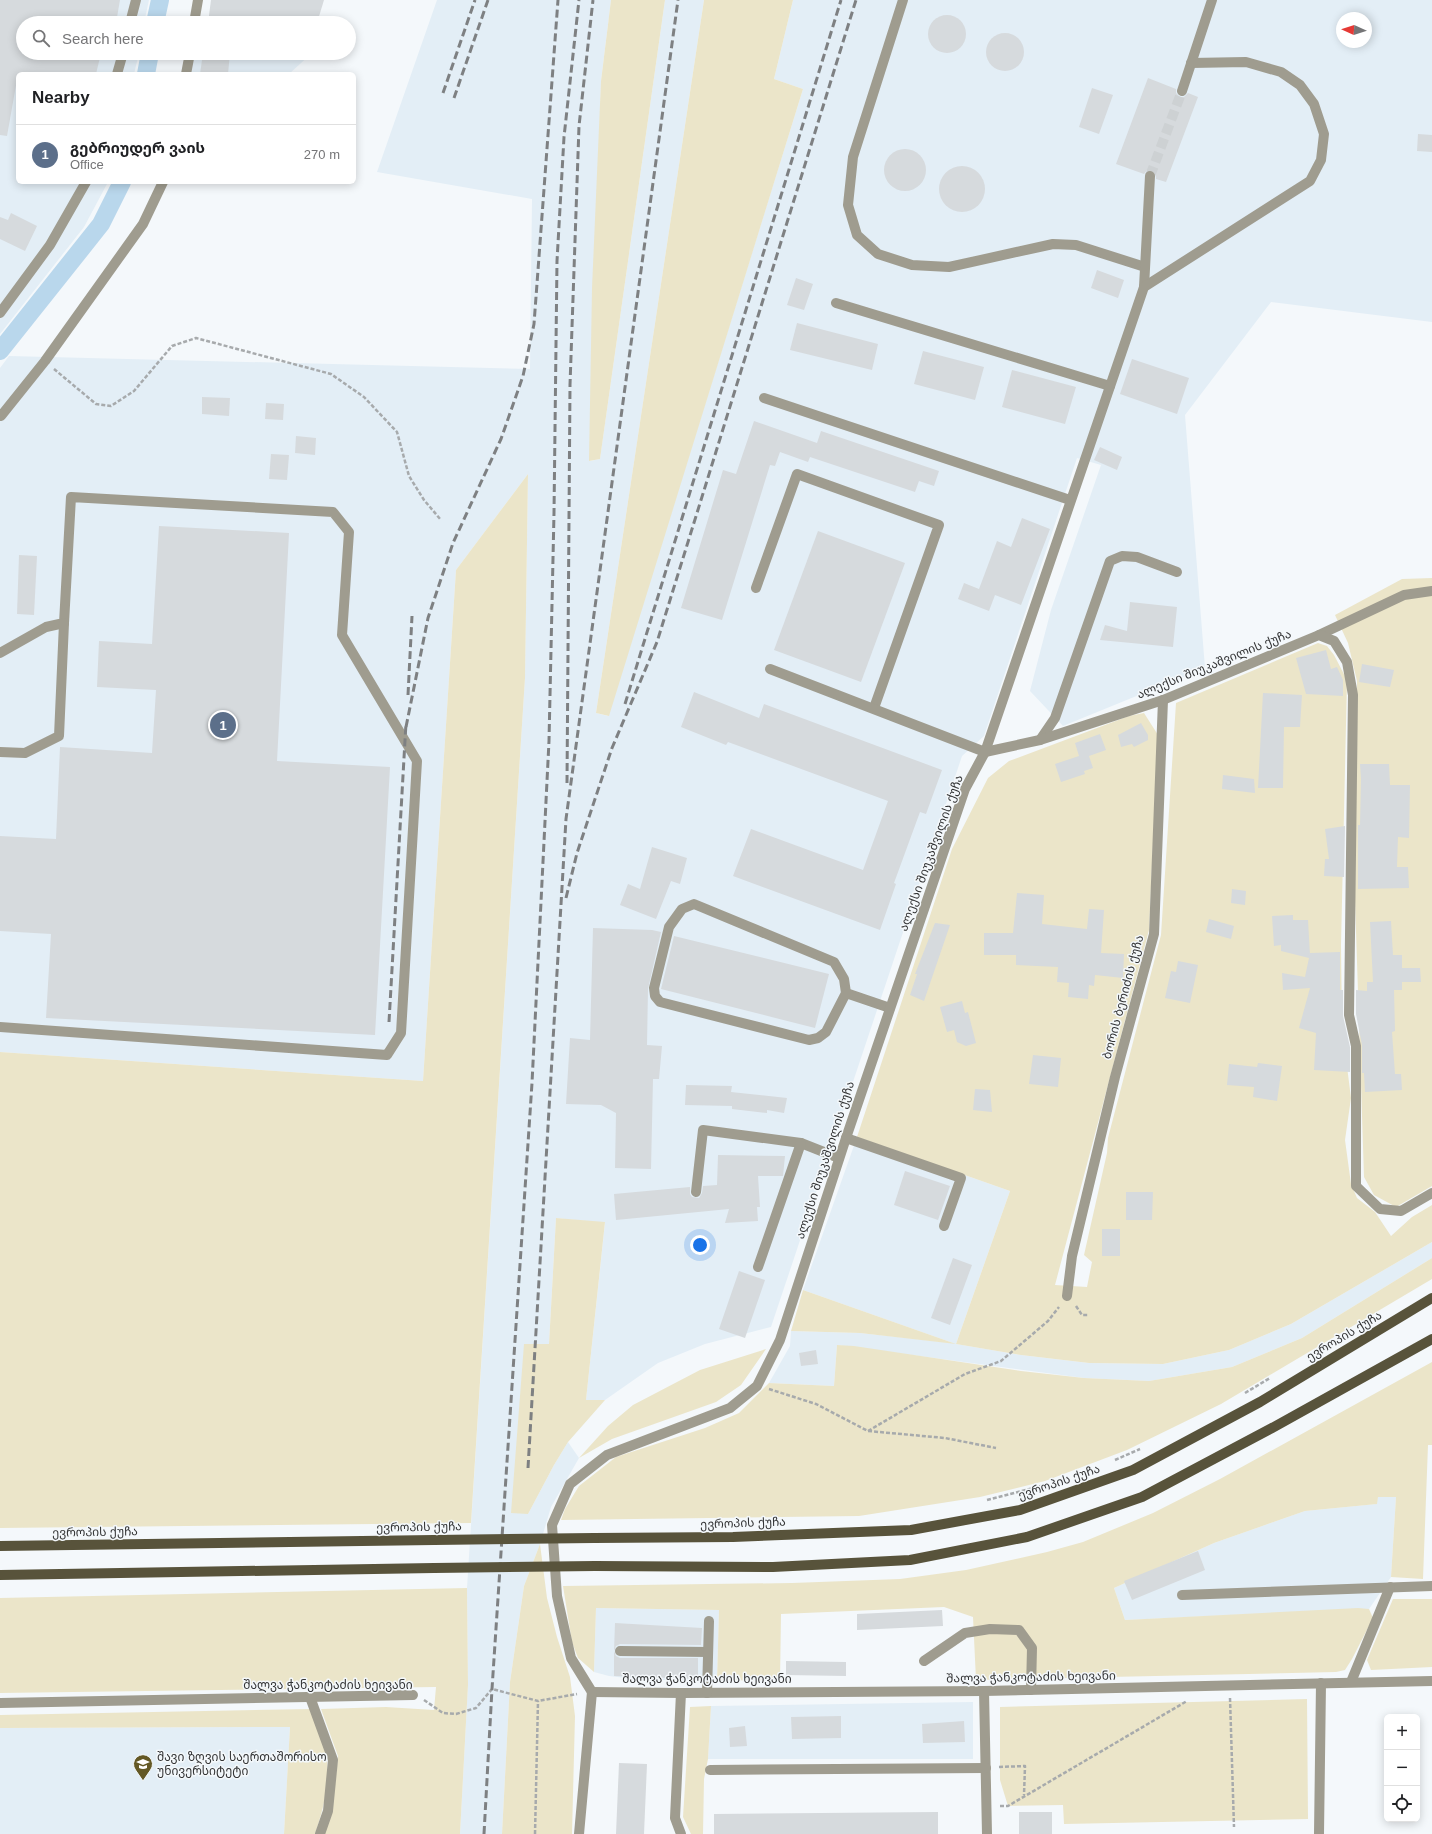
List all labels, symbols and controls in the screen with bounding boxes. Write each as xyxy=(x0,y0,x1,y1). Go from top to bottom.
north arrow xyxy=(1336,12,1372,48)
search box xyxy=(16,16,356,60)
icon: search xyxy=(30,27,52,49)
text: Search here xyxy=(62,30,144,47)
text: Nearby xyxy=(32,88,90,107)
text: გებრიუდერ ვაის xyxy=(70,139,205,156)
text: 1 xyxy=(41,147,49,162)
text: 270 m xyxy=(304,147,340,162)
text: Office xyxy=(70,157,104,172)
street label: ალექსი შიუკაშვილის ქუჩა xyxy=(1135,627,1294,702)
pin: 1 xyxy=(210,710,236,740)
street label: ალექსი შიუკაშვილის ქუჩა xyxy=(896,773,967,933)
street label: ბორის ბერიძის ქუჩა xyxy=(1100,934,1146,1060)
street label: ალექსი შიუკაშვილის ქუჩა xyxy=(793,1079,858,1241)
your location xyxy=(690,1235,710,1255)
street label: ევროპის ქუჩა xyxy=(1304,1308,1384,1364)
street label: ევროპის ქუჩა xyxy=(1016,1461,1102,1503)
street label: ევროპის ქუჩა xyxy=(700,1515,786,1531)
street label: ევროპის ქუჩა xyxy=(376,1519,462,1535)
street label: ევროპის ქუჩა xyxy=(52,1524,138,1540)
street label: შალვა ჭანკოტაძის ხეივანი xyxy=(946,1669,1116,1686)
street label: შალვა ჭანკოტაძის ხეივანი xyxy=(622,1672,792,1687)
street label: შალვა ჭანკოტაძის ხეივანი xyxy=(243,1678,413,1693)
map controls xyxy=(1384,1714,1420,1822)
button: + xyxy=(1384,1714,1420,1750)
place label: შავი ზღვის საერთაშორისო უნივერსიტეტი xyxy=(157,1750,327,1778)
button: − xyxy=(1384,1750,1420,1786)
school or university icon: შავი ზღვის საერთაშორისო უნივერსიტეტი xyxy=(132,1753,154,1781)
button: locate xyxy=(1384,1786,1420,1822)

